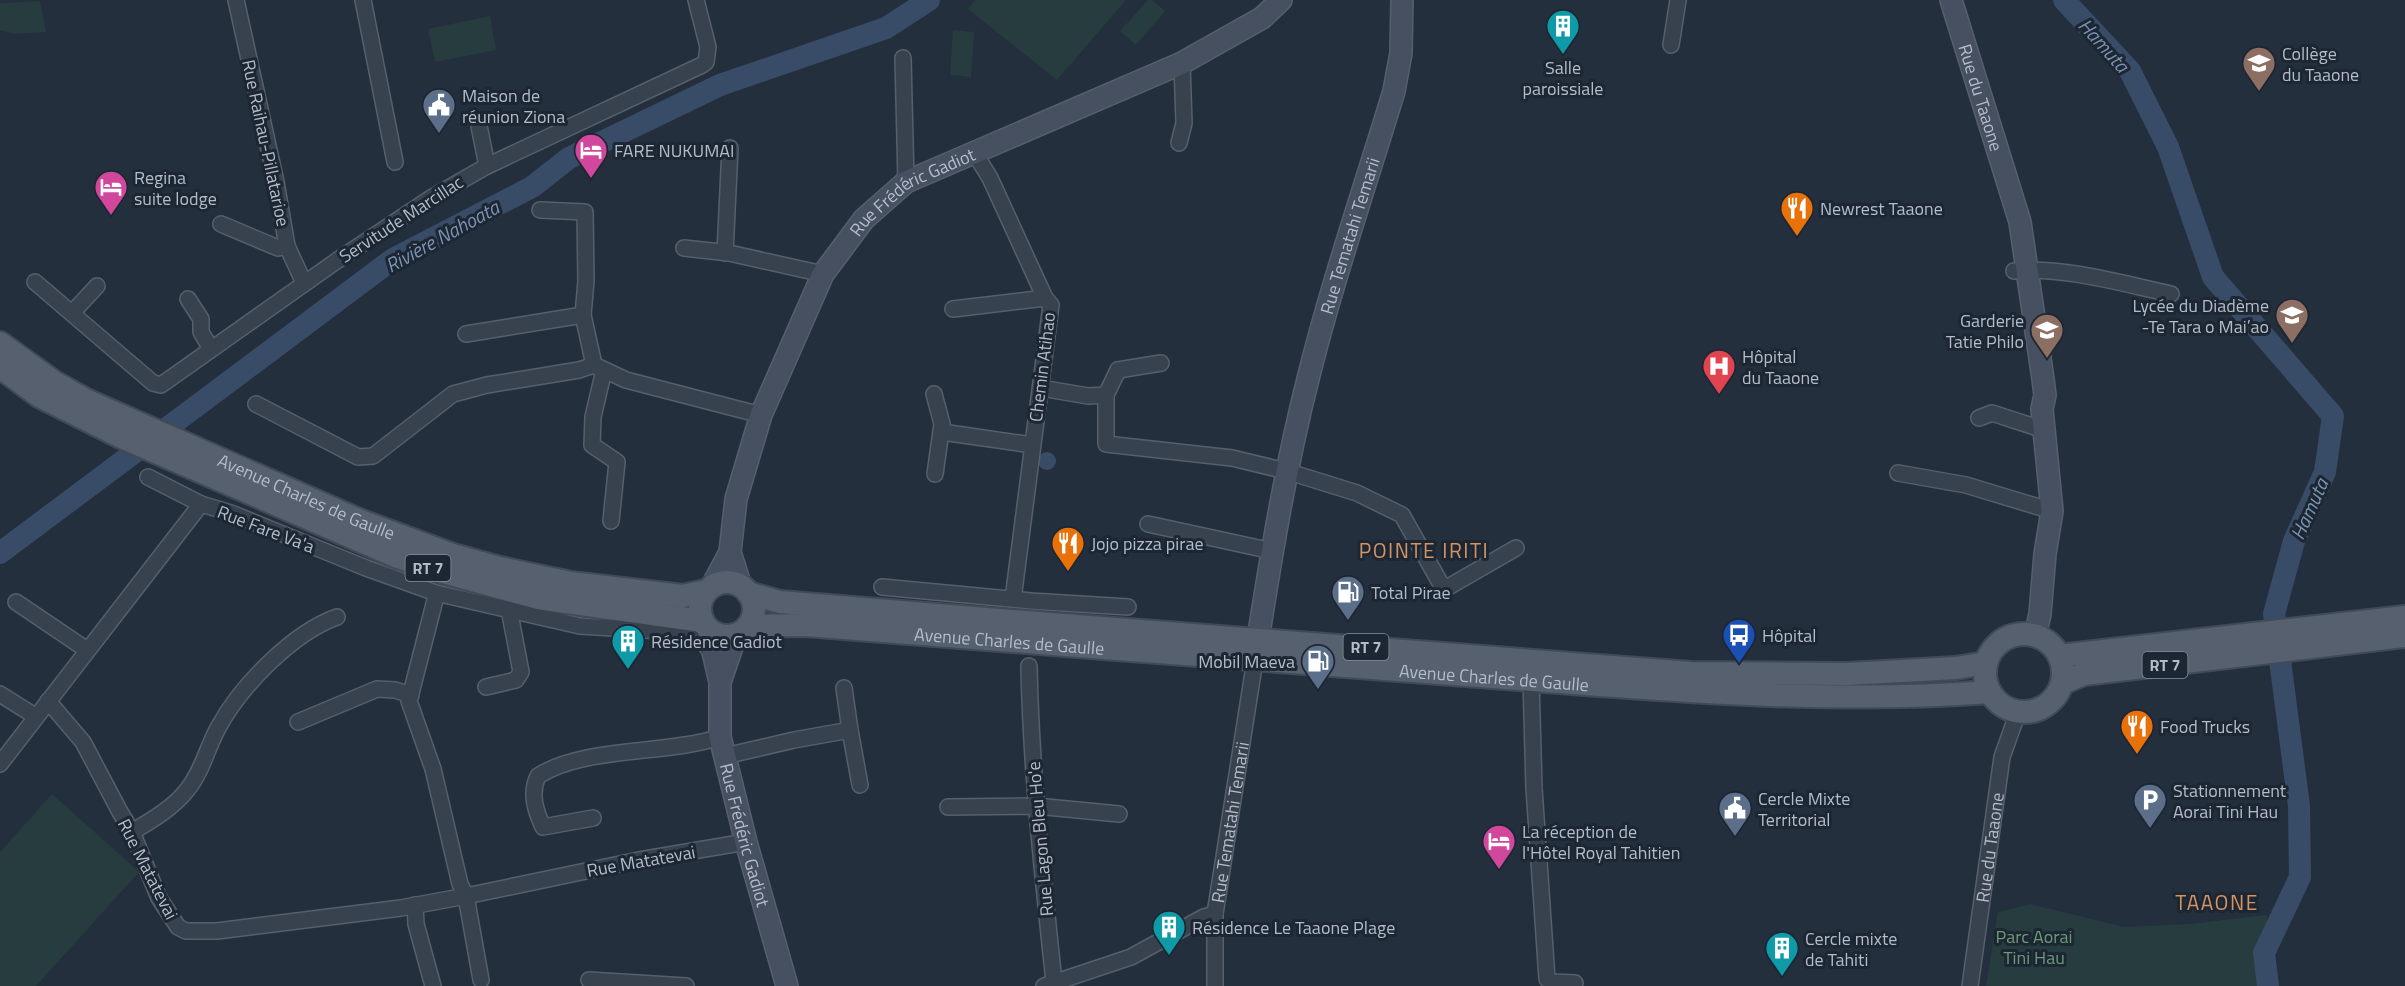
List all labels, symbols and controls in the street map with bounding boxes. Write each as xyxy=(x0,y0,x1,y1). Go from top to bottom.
building icon: Salle paroissiale xyxy=(1545,8,1581,55)
water label: Hamuta xyxy=(2071,11,2138,80)
street label: Rue du Taaone xyxy=(1952,40,2011,154)
place label: Collège du Taaone xyxy=(2282,40,2359,88)
school or university icon: Collège du Taaone xyxy=(2241,45,2277,92)
place label: Salle paroissiale xyxy=(1523,54,1603,102)
street label: Rue Raihau-Pillatarioe xyxy=(235,57,297,229)
place label: Maison de réunion Ziona xyxy=(462,82,565,130)
public building icon: Maison de réunion Ziona xyxy=(421,87,457,134)
hotel icon: FARE NUKUMAI xyxy=(573,132,609,179)
place label: FARE NUKUMAI xyxy=(614,137,734,164)
street label: Rue Frédéric Gadiot xyxy=(842,140,980,242)
street label: Rue Tematahi Temarii xyxy=(1313,154,1386,317)
place label: Regina suite lodge xyxy=(134,164,217,212)
hotel icon: Regina suite lodge xyxy=(93,169,129,216)
street label: Servitude Marcillac xyxy=(334,169,469,269)
restaurant icon: Newrest Taaone xyxy=(1779,190,1815,237)
water label: Rivière Nahoata xyxy=(379,191,506,280)
place label: Newrest Taaone xyxy=(1820,195,1943,222)
place label: Lycée du Diadème -Te Tara o Mai’ao xyxy=(2132,292,2269,340)
school or university icon: Lycée du Diadème -Te Tara o Mai’ao xyxy=(2274,297,2310,344)
place label: Garderie Tatie Philo xyxy=(1946,307,2024,355)
street label: Chemin Atihao xyxy=(1022,311,1062,423)
school or university icon: Garderie Tatie Philo xyxy=(2029,312,2065,359)
place label: Hôpital du Taaone xyxy=(1742,343,1819,391)
hospital icon: Hôpital du Taaone xyxy=(1701,348,1737,395)
street label: Avenue Charles de Gaulle xyxy=(214,446,399,546)
water label: Hamuta xyxy=(2282,472,2337,545)
street label: Rue Fare Va'a xyxy=(213,498,319,560)
restaurant icon: Jojo pizza pirae xyxy=(1050,525,1086,572)
place label: Jojo pizza pirae xyxy=(1091,530,1204,557)
district label: POINTE IRITI xyxy=(1359,534,1489,566)
road number: RT 7 xyxy=(406,555,450,581)
fuel station icon: Total Pirae xyxy=(1330,574,1366,621)
place label: Total Pirae xyxy=(1371,579,1451,606)
bus stop icon: Hôpital xyxy=(1721,617,1757,664)
street label: Avenue Charles de Gaulle xyxy=(913,620,1105,661)
place label: Hôpital xyxy=(1762,622,1817,649)
building icon: Résidence Gadiot xyxy=(610,623,646,670)
place label: Résidence Gadiot xyxy=(651,628,782,655)
road number: RT 7 xyxy=(1344,634,1388,660)
fuel station icon: Mobil Maeva xyxy=(1300,643,1336,690)
place label: Mobil Maeva xyxy=(1198,648,1295,675)
road number: RT 7 xyxy=(2142,652,2188,678)
street label: Avenue Charles de Gaulle xyxy=(1398,657,1590,698)
restaurant icon: Food Trucks xyxy=(2119,708,2155,755)
place label: Food Trucks xyxy=(2160,713,2250,740)
street label: Rue Tematahi Temarii xyxy=(1203,740,1255,905)
street label: Rue Frédéric Gadiot xyxy=(713,760,777,911)
street label: Rue Lagon Bleu Ho'e xyxy=(1020,760,1060,918)
place label: Stationnement Aorai Tini Hau xyxy=(2173,777,2287,825)
parking icon: Stationnement Aorai Tini Hau xyxy=(2132,782,2168,829)
place label: Cercle Mixte Territorial xyxy=(1758,785,1850,833)
public building icon: Cercle Mixte Territorial xyxy=(1717,790,1753,837)
street label: Rue du Taaone xyxy=(1968,791,2010,904)
street label: Rue Matatevai xyxy=(111,814,185,924)
place label: La réception de l'Hôtel Royal Tahitien xyxy=(1522,818,1680,866)
hotel icon: La réception de l'Hôtel Royal Tahitien xyxy=(1481,823,1517,870)
street label: Rue Matatevai xyxy=(585,838,697,884)
district label: TAAONE xyxy=(2175,886,2259,918)
building icon: Résidence Le Taaone Plage xyxy=(1151,909,1187,956)
place label: Résidence Le Taaone Plage xyxy=(1192,914,1395,941)
park label: Parc Aorai Tini Hau xyxy=(1996,923,2072,971)
place label: Cercle mixte de Tahiti xyxy=(1805,925,1897,973)
building icon: Cercle mixte de Tahiti xyxy=(1764,930,1800,977)

